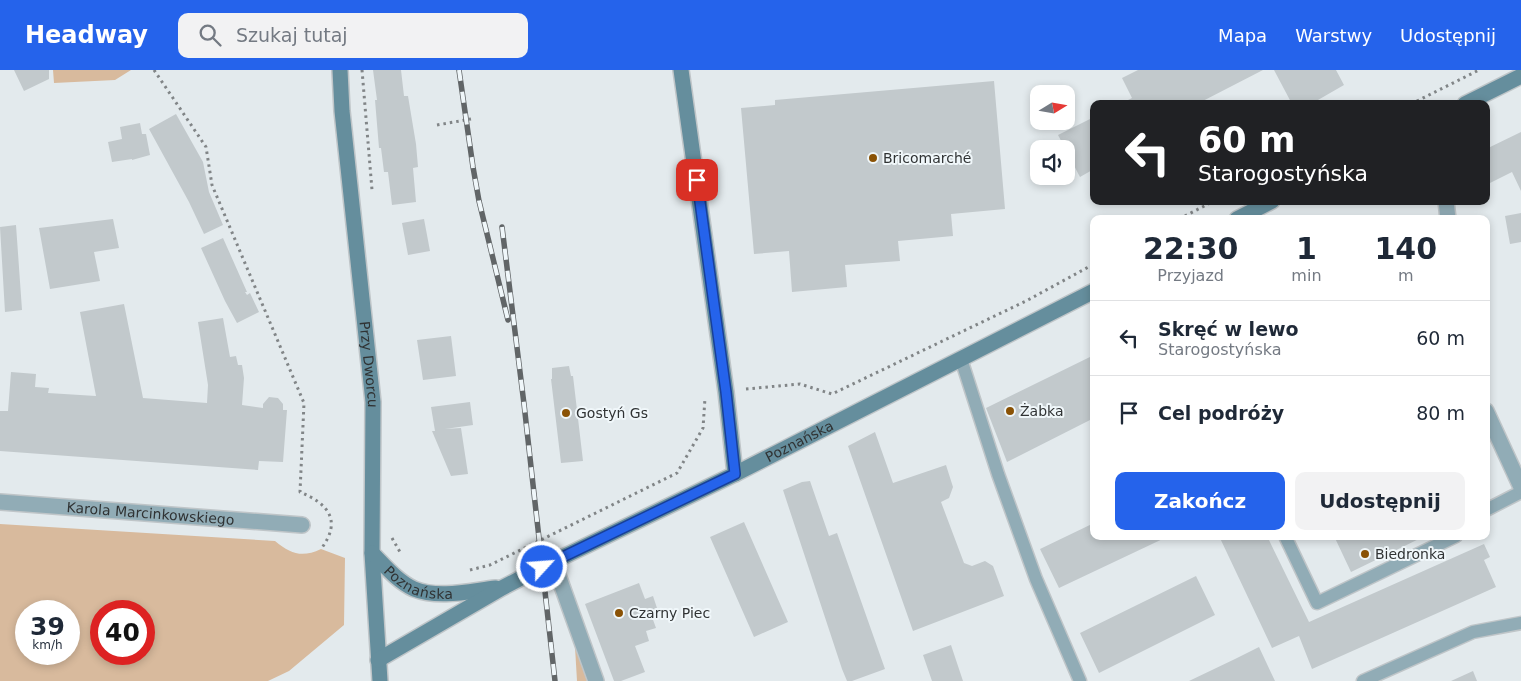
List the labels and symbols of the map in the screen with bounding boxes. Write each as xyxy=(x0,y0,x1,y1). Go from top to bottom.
north arrow xyxy=(1030,85,1075,130)
place label: Bricomarché xyxy=(883,150,971,166)
marker: Bricomarché xyxy=(867,152,879,164)
pin xyxy=(676,159,718,201)
street label: Przy Dworcu xyxy=(356,320,381,408)
place label: Żabka xyxy=(1020,402,1064,419)
place label: Gostyń Gs xyxy=(576,405,648,421)
marker: Żabka xyxy=(1004,405,1016,417)
marker: Gostyń Gs xyxy=(560,407,572,419)
street label: Poznańska xyxy=(763,417,836,465)
street label: Karola Marcinkowskiego xyxy=(66,499,235,528)
position arrow xyxy=(515,540,567,592)
place label: Biedronka xyxy=(1375,546,1445,562)
marker: Biedronka xyxy=(1359,548,1371,560)
street label: Poznańska xyxy=(381,562,453,602)
speed limit sign: 40 xyxy=(90,600,155,665)
place label: Czarny Piec xyxy=(629,605,710,621)
marker: Czarny Piec xyxy=(613,607,625,619)

